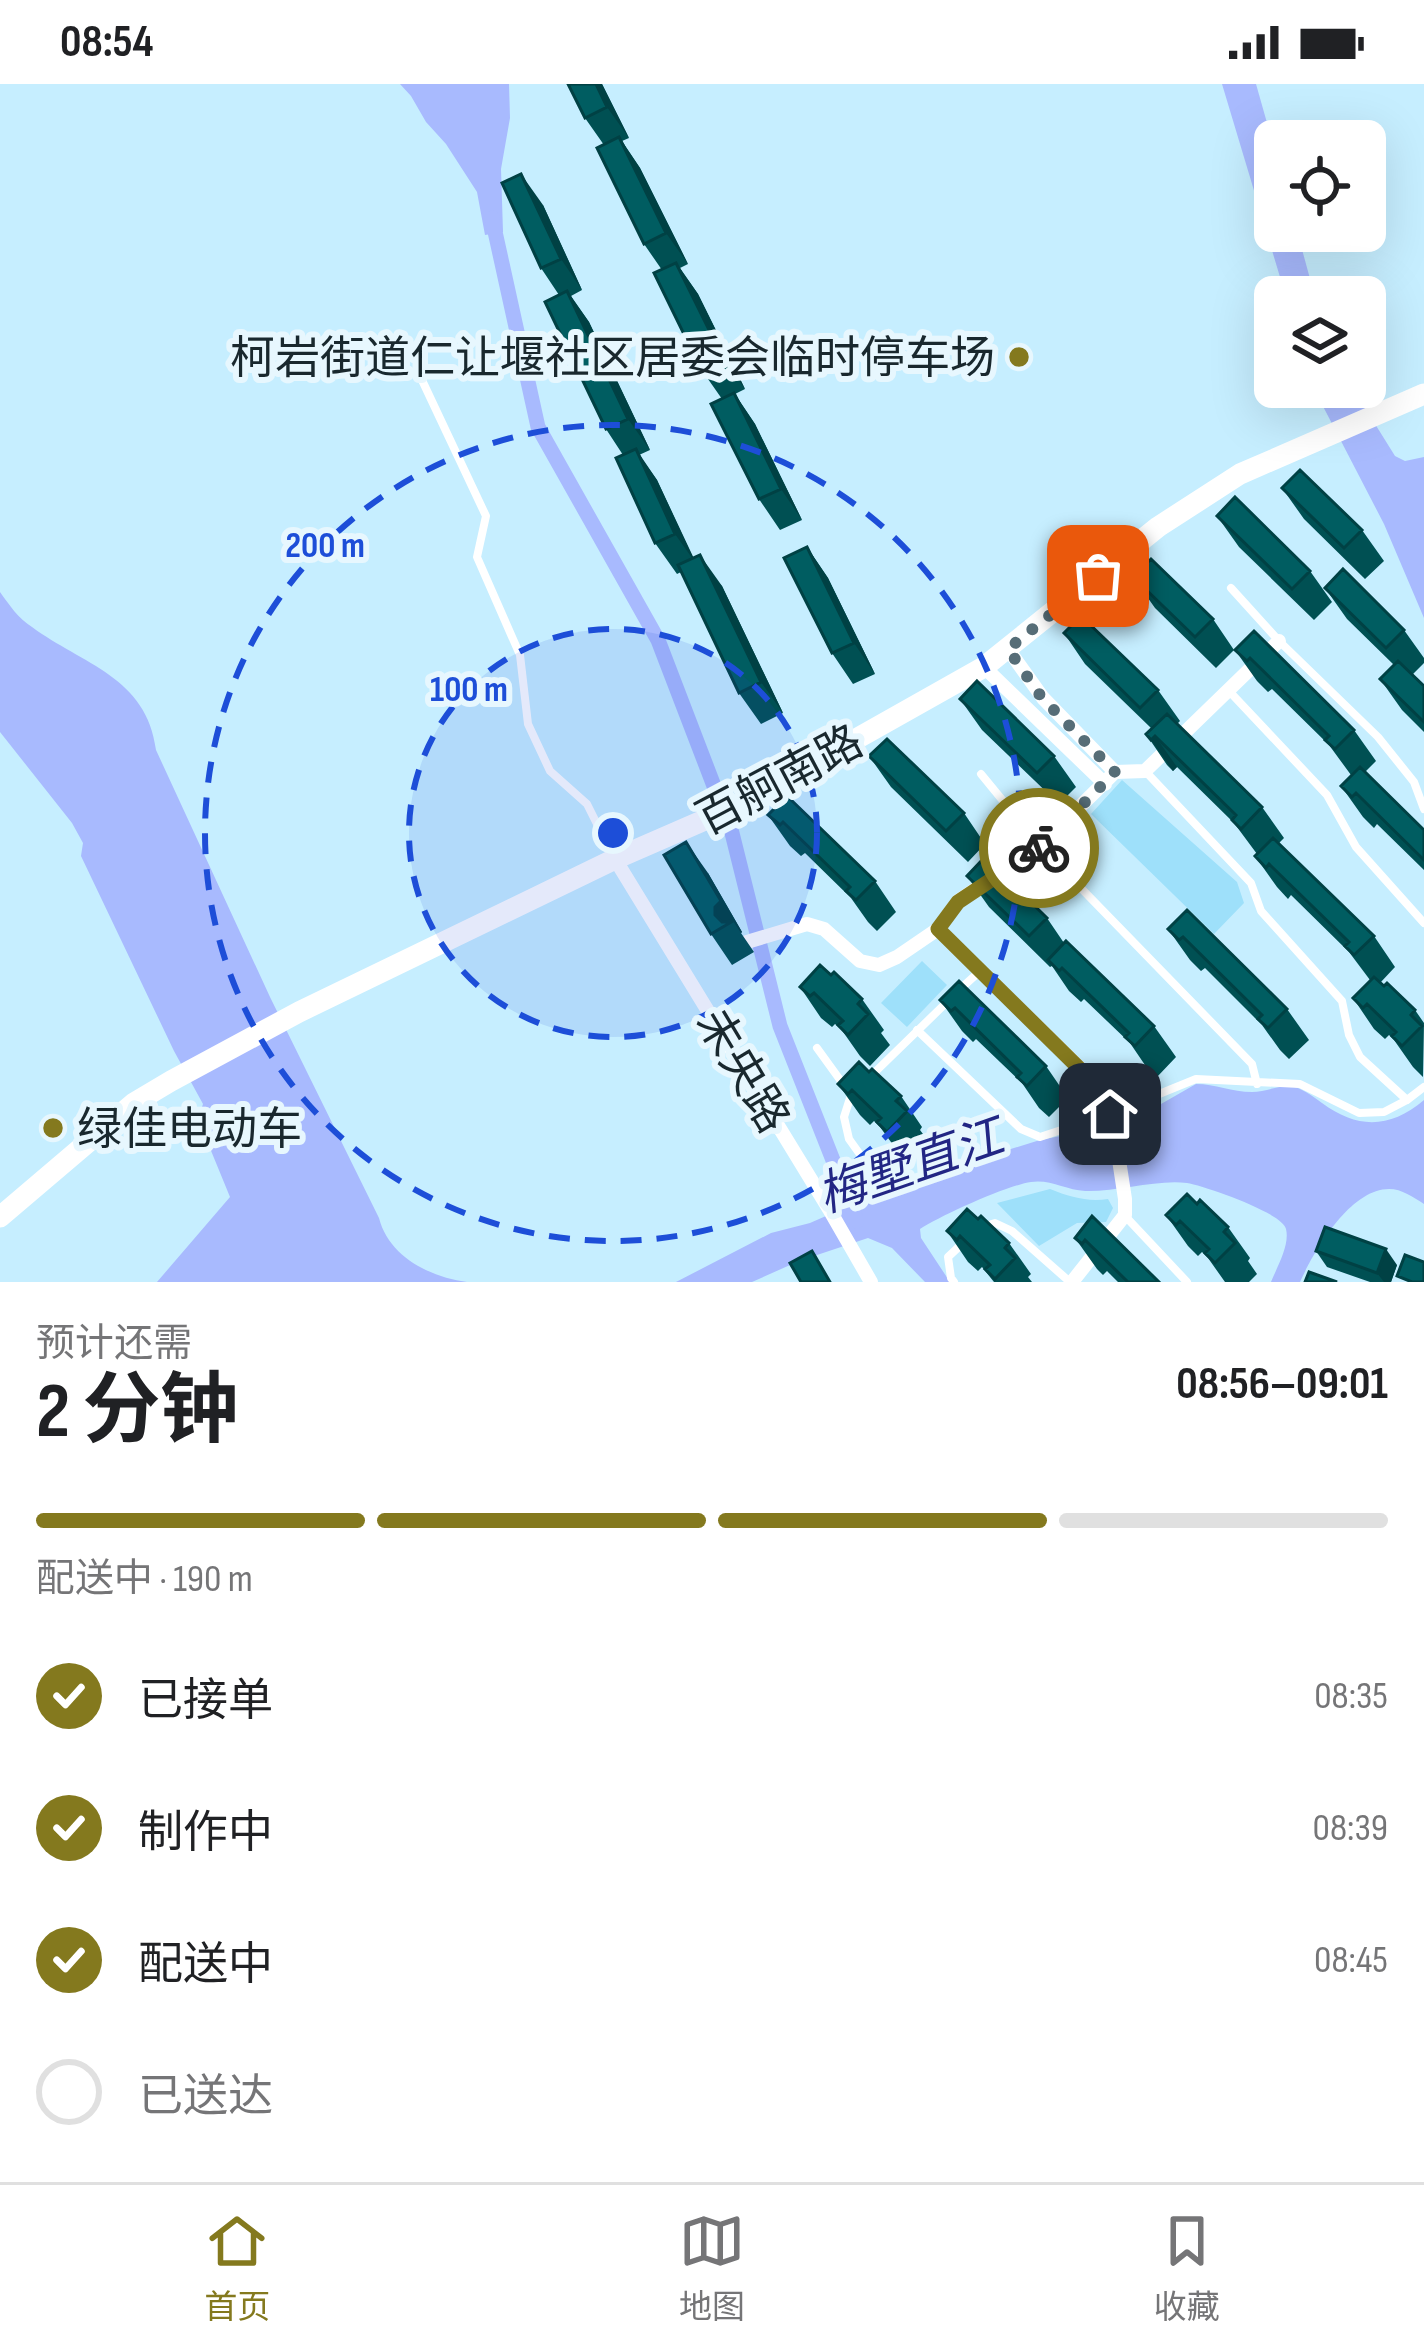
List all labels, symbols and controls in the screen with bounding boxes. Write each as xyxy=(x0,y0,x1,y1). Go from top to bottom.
text: 08:54 xyxy=(60,15,153,70)
map controls xyxy=(1254,120,1386,408)
button: locate xyxy=(1254,120,1386,252)
button: layers xyxy=(1254,276,1386,408)
place label: 柯岩街道仁让堰社区居委会临时停车场 xyxy=(230,332,995,387)
marker: 柯岩街道仁让堰社区居委会临时停车场 xyxy=(1006,344,1032,370)
text: 200 m xyxy=(285,525,365,568)
pin xyxy=(1047,525,1149,627)
icon: bag xyxy=(1065,543,1131,609)
text: 100 m xyxy=(430,669,508,712)
street label: 百舸南路 xyxy=(688,715,873,848)
courier xyxy=(979,788,1099,908)
centre of rings xyxy=(592,812,634,854)
icon: bike xyxy=(1006,815,1072,881)
street label: 未央路 xyxy=(684,999,800,1143)
pin xyxy=(1059,1063,1161,1165)
icon: home xyxy=(1077,1081,1143,1147)
place label: 绿佳电动车 xyxy=(77,1103,302,1158)
water label: 梅墅直江 xyxy=(811,1108,1016,1226)
marker: 绿佳电动车 xyxy=(40,1115,66,1141)
text: 预计还需 xyxy=(36,1321,192,1368)
text: 08:56–09:01 xyxy=(1176,1357,1388,1412)
text: 2 分钟 xyxy=(36,1366,238,1459)
text: 配送中 · 190 m xyxy=(36,1556,253,1603)
icon: check xyxy=(36,1663,102,1729)
text: 08:35 xyxy=(1314,1673,1388,1720)
text: 已接单 xyxy=(138,1674,273,1729)
icon: check xyxy=(36,1795,102,1861)
text: 08:39 xyxy=(1313,1805,1388,1852)
text: 制作中 xyxy=(138,1806,273,1861)
icon: check xyxy=(36,1927,102,1993)
text: 08:45 xyxy=(1314,1937,1388,1984)
text: 配送中 xyxy=(138,1938,273,1993)
text: 已送达 xyxy=(138,2070,273,2125)
tab: 首页 xyxy=(204,2208,270,2328)
tab: 地图 xyxy=(679,2208,745,2328)
tab: 收藏 xyxy=(1154,2208,1220,2328)

